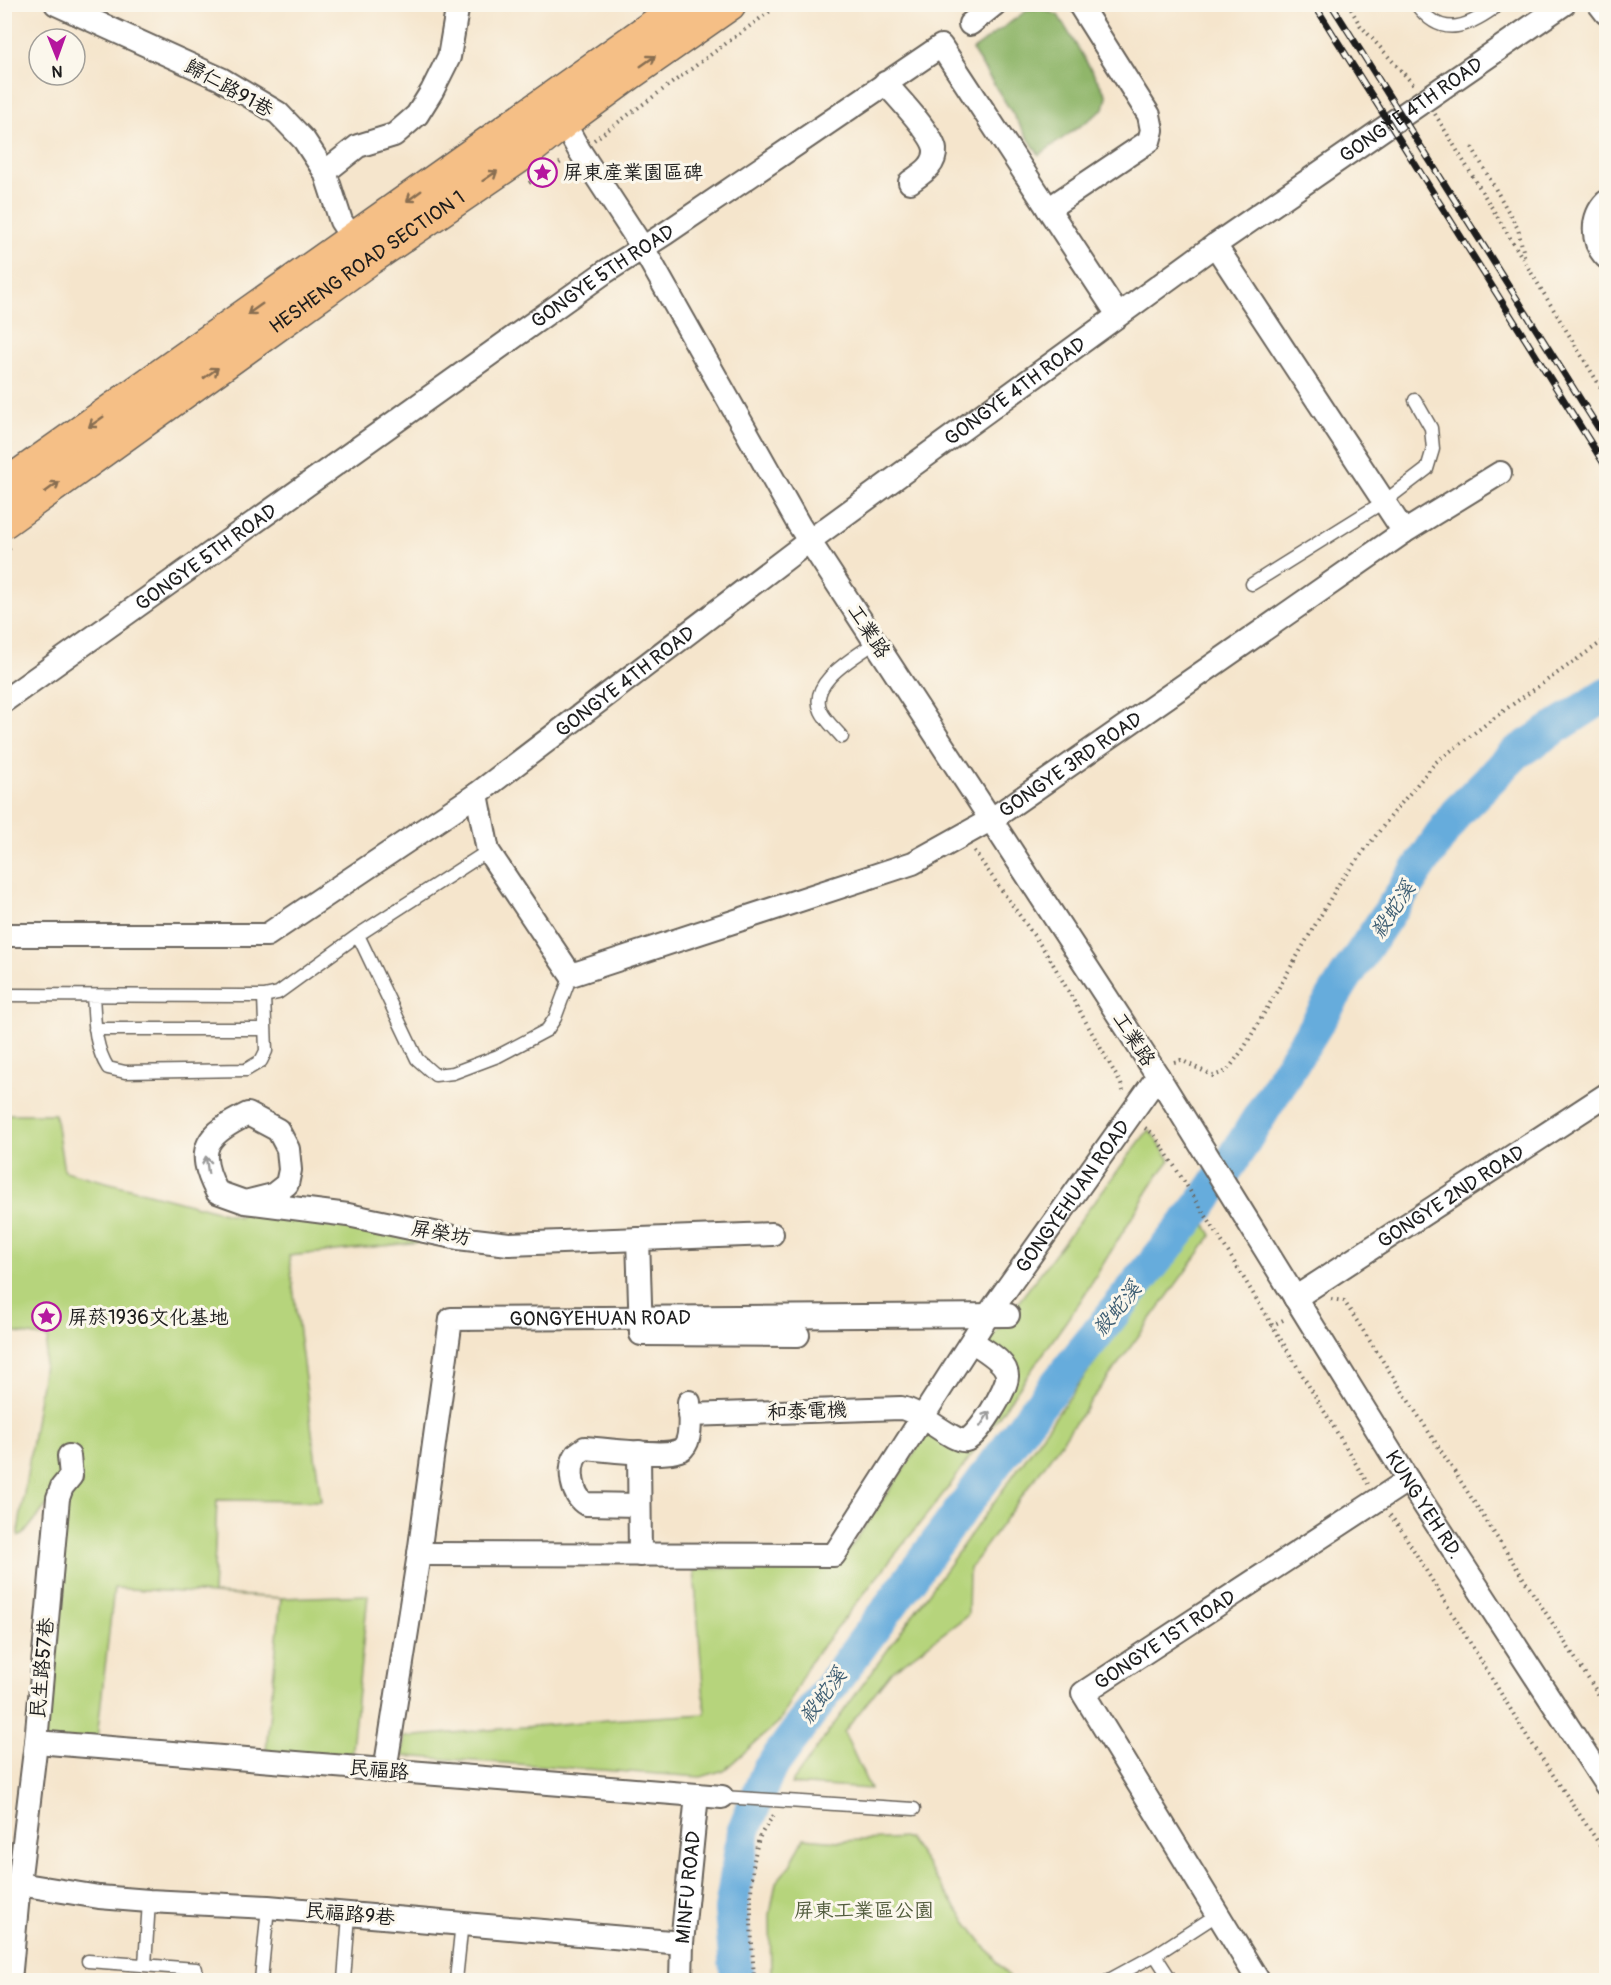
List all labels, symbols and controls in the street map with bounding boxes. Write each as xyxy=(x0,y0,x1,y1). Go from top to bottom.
north arrow xyxy=(27,27,87,87)
street label: GONGYE 4TH ROAD xyxy=(1334,51,1488,168)
street label: 歸仁路91巷 xyxy=(180,53,279,123)
one-way arrow xyxy=(639,55,655,67)
text: N xyxy=(51,61,63,81)
place icon: 屏東產業園區碑 xyxy=(526,156,558,188)
place label: 屏東產業園區碑 xyxy=(563,160,703,185)
one-way arrow xyxy=(482,170,498,182)
street label: HESHENG ROAD SECTION 1 xyxy=(264,185,469,339)
one-way arrow xyxy=(407,190,423,203)
street label: GONGYE 5TH ROAD xyxy=(526,219,679,334)
one-way arrow xyxy=(248,303,264,315)
street label: GONGYE 4TH ROAD xyxy=(939,331,1090,451)
one-way arrow xyxy=(202,367,218,379)
one-way arrow xyxy=(89,416,105,428)
one-way arrow xyxy=(44,480,60,493)
street label: GONGYE 5TH ROAD xyxy=(130,498,281,616)
street label: 工業路 xyxy=(842,599,896,664)
street label: GONGYE 4TH ROAD xyxy=(550,620,700,742)
street label: GONGYE 3RD ROAD xyxy=(994,706,1147,823)
water label: 殺蛇溪 xyxy=(1365,875,1422,944)
street label: 工業路 xyxy=(1107,1007,1161,1072)
street label: GONGYEHUAN ROAD xyxy=(1010,1115,1135,1277)
street label: GONGYE 2ND ROAD xyxy=(1373,1139,1529,1253)
one-way arrow xyxy=(202,1156,213,1176)
street label: 屏榮坊 xyxy=(409,1215,473,1251)
water label: 殺蛇溪 xyxy=(1087,1275,1148,1342)
place icon: 屏菸1936文化基地 xyxy=(31,1301,63,1333)
place label: 屏菸1936文化基地 xyxy=(68,1305,229,1330)
street label: GONGYEHUAN ROAD xyxy=(509,1305,691,1331)
street label: 和泰電機 xyxy=(767,1397,847,1425)
one-way arrow xyxy=(979,1411,991,1428)
street label: KUNG YEH RD. xyxy=(1380,1446,1468,1563)
street label: GONGYE 1ST ROAD xyxy=(1089,1584,1240,1695)
street label: 民生路57巷 xyxy=(25,1615,59,1720)
water label: 殺蛇溪 xyxy=(793,1662,853,1729)
street label: 民福路 xyxy=(348,1755,411,1785)
street label: MINFU ROAD xyxy=(670,1830,706,1945)
street label: 民福路9巷 xyxy=(304,1898,397,1930)
park label: 屏東工業區公園 xyxy=(794,1898,934,1923)

